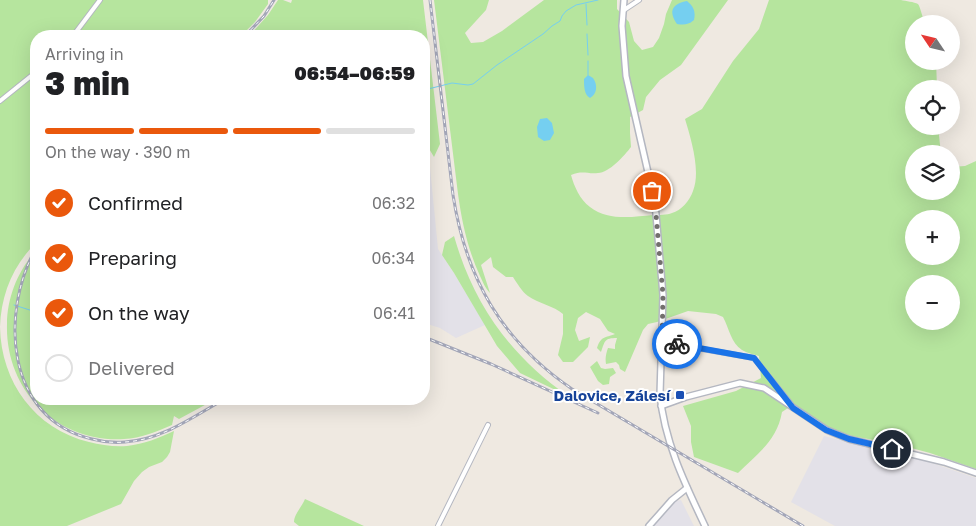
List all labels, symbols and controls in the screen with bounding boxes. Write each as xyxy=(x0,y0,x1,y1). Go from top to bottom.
north arrow xyxy=(905,15,960,70)
map controls xyxy=(905,15,960,330)
text: Arriving in xyxy=(45,44,124,64)
text: 06:54–06:59 xyxy=(294,61,415,84)
text: 3 min xyxy=(45,64,130,102)
button: locate xyxy=(905,80,960,135)
text: On the way · 390 m xyxy=(45,142,190,162)
button: layers xyxy=(905,145,960,200)
pin xyxy=(631,170,673,212)
icon: bag xyxy=(638,177,666,205)
icon: check xyxy=(45,189,73,217)
text: Confirmed xyxy=(88,191,183,214)
text: 06:32 xyxy=(372,193,415,213)
button: + xyxy=(905,210,960,265)
icon: check xyxy=(45,244,73,272)
text: Preparing xyxy=(88,246,177,269)
text: 06:34 xyxy=(371,248,415,268)
button: − xyxy=(905,275,960,330)
icon: check xyxy=(45,299,73,327)
text: On the way xyxy=(88,301,190,324)
text: 06:41 xyxy=(373,303,415,323)
courier xyxy=(652,319,702,369)
icon: bike xyxy=(663,330,691,358)
text: Delivered xyxy=(88,356,175,379)
place label: Dalovice, Zálesí xyxy=(554,386,672,404)
marker: Dalovice, Zálesí xyxy=(674,389,686,401)
pin xyxy=(871,428,913,470)
icon: home xyxy=(878,435,906,463)

